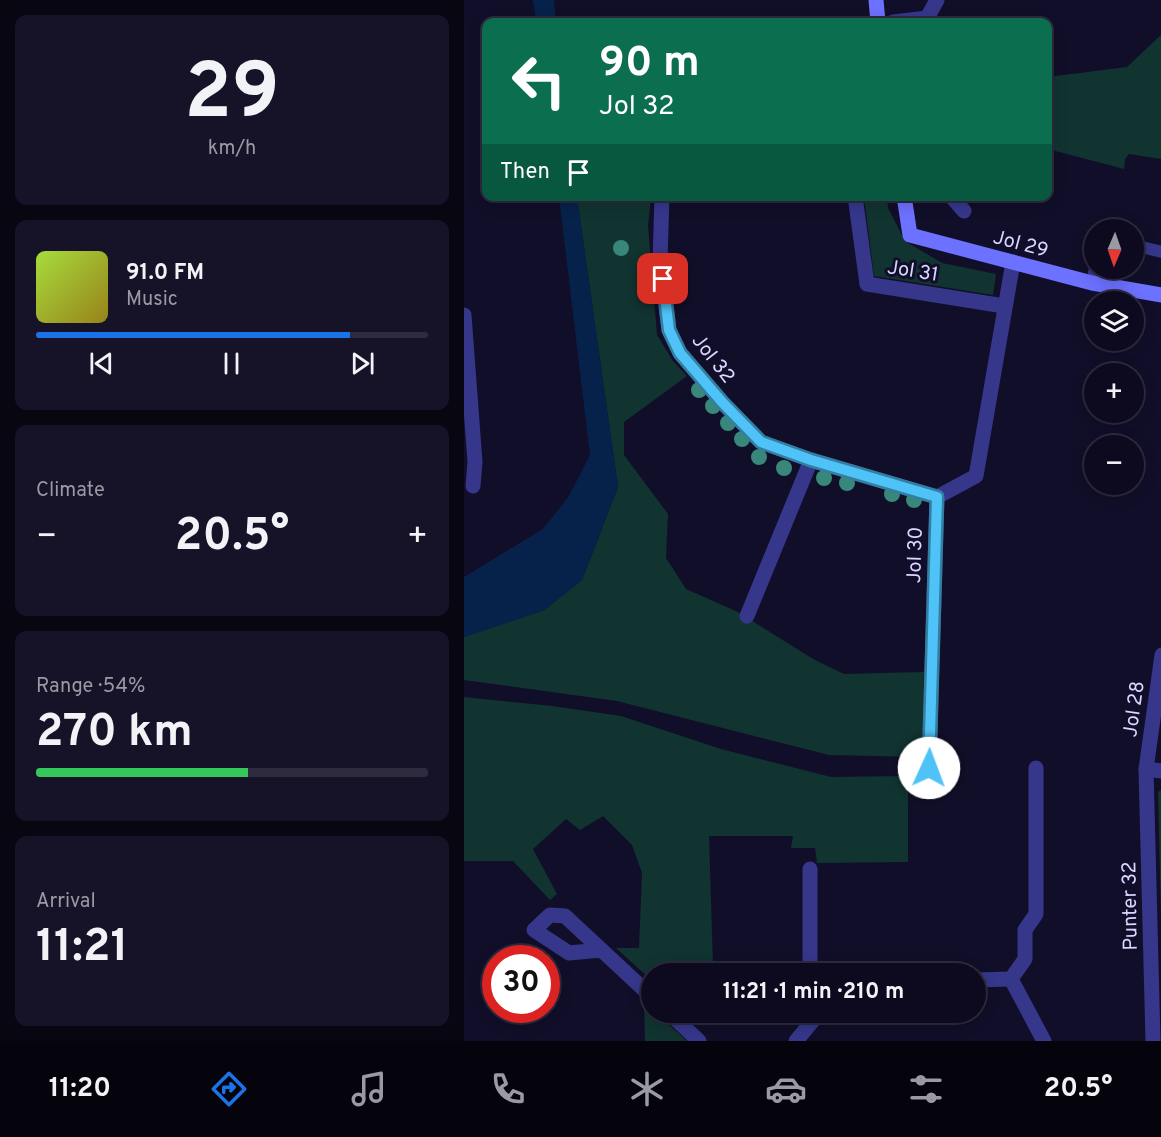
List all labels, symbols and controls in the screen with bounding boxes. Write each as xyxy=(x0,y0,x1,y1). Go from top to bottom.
text: 90 m xyxy=(599,38,700,91)
icon: left xyxy=(500,42,578,120)
text: 29 xyxy=(184,47,280,146)
text: Jol 32 xyxy=(599,90,674,124)
text: km/h xyxy=(208,136,256,162)
icon: arrive xyxy=(562,156,595,189)
text: Then xyxy=(500,159,550,186)
north arrow xyxy=(1084,219,1144,279)
map controls xyxy=(1084,219,1144,495)
street label: Jol 29 xyxy=(990,225,1051,265)
pin xyxy=(637,253,688,304)
street label: Jol 31 xyxy=(885,255,940,289)
text: 91.0 FM xyxy=(126,260,204,287)
icon: arrive xyxy=(646,262,679,295)
text: Music xyxy=(126,287,178,313)
button: layers xyxy=(1084,291,1144,351)
street label: Jol 32 xyxy=(685,329,740,389)
icon: previous xyxy=(85,347,118,380)
icon: pause xyxy=(215,347,248,380)
icon: next xyxy=(346,347,379,380)
button: + xyxy=(1084,363,1144,423)
button: − xyxy=(1084,435,1144,495)
text: Climate xyxy=(36,478,105,504)
text: 20.5° xyxy=(175,509,289,566)
text: − xyxy=(36,517,57,559)
text: + xyxy=(407,517,428,559)
street label: Jol 30 xyxy=(902,526,930,584)
text: Range · 54% xyxy=(36,674,145,700)
street label: Jol 28 xyxy=(1118,680,1152,739)
text: 270 km xyxy=(36,705,193,762)
position arrow xyxy=(897,736,961,800)
street label: Punter 32 xyxy=(1117,861,1145,951)
text: Arrival xyxy=(36,889,96,915)
text: 11:21 xyxy=(36,920,128,977)
speed limit sign: 30 xyxy=(482,945,560,1023)
text: 11:21 · 1 min · 210 m xyxy=(723,979,904,1006)
icon: directions xyxy=(208,1068,250,1110)
icon: music xyxy=(348,1068,390,1110)
icon: phone xyxy=(487,1068,529,1110)
icon: climate xyxy=(626,1068,668,1110)
icon: car xyxy=(765,1068,807,1110)
icon: filters xyxy=(905,1068,947,1110)
text: 11:20 xyxy=(49,1072,111,1106)
text: 20.5° xyxy=(1044,1072,1112,1106)

